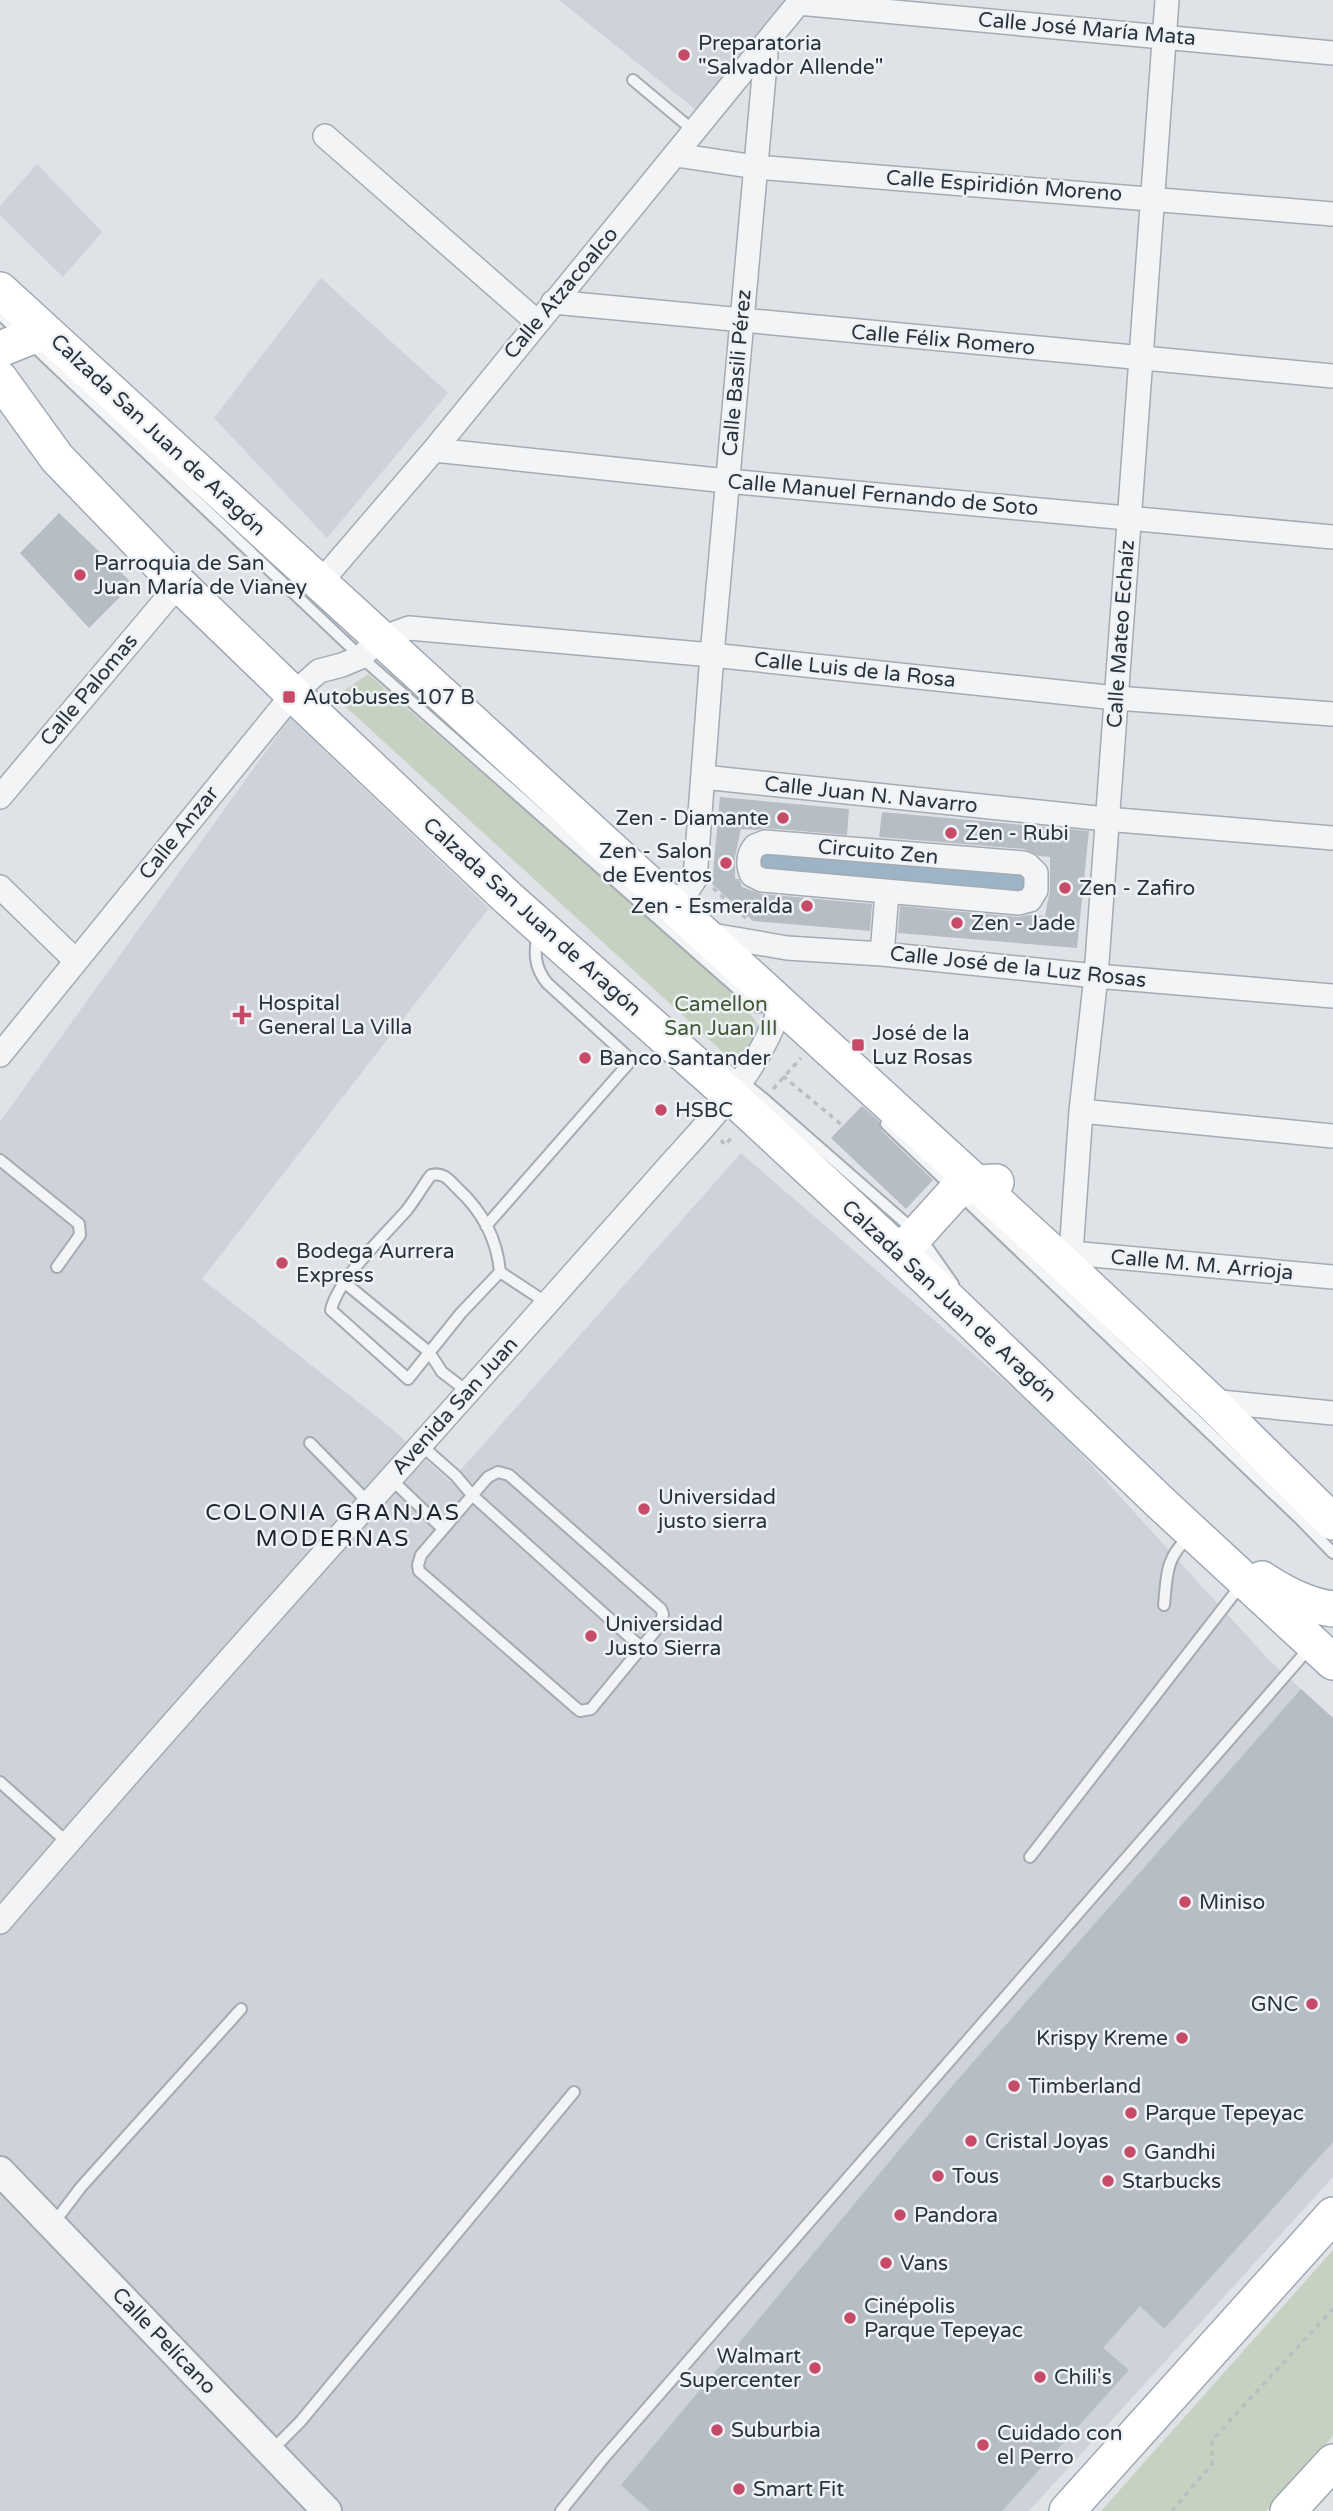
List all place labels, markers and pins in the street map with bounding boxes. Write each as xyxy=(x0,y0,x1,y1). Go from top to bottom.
place label: Preparatoria "Salvador Allende" xyxy=(698,31,883,80)
marker: Preparatoria "Salvador Allende" xyxy=(676,47,692,63)
place label: Parroquia de San Juan María de Vianey xyxy=(94,551,307,600)
marker: Parroquia de San Juan María de Vianey xyxy=(72,567,88,583)
place label: Autobuses 107 B xyxy=(303,685,475,710)
marker: Autobuses 107 B xyxy=(281,689,297,705)
place label: Zen - Diamante xyxy=(615,806,769,831)
marker: Zen - Diamante xyxy=(775,810,791,826)
place label: Zen - Rubi xyxy=(965,821,1069,846)
marker: Zen - Rubi xyxy=(943,825,959,841)
place label: Zen - Salon de Eventos xyxy=(599,839,712,888)
marker: Zen - Salon de Eventos xyxy=(718,855,734,871)
place label: Zen - Zafiro xyxy=(1079,876,1195,901)
marker: Zen - Zafiro xyxy=(1057,880,1073,896)
place label: Zen - Esmeralda xyxy=(631,894,793,919)
marker: Zen - Esmeralda xyxy=(799,898,815,914)
place label: Zen - Jade xyxy=(971,911,1075,936)
marker: Zen - Jade xyxy=(949,915,965,931)
place label: Hospital General La Villa xyxy=(258,991,412,1040)
marker: Hospital General La Villa xyxy=(232,1005,252,1025)
place label: José de la Luz Rosas xyxy=(872,1021,973,1070)
marker: José de la Luz Rosas xyxy=(850,1037,866,1053)
place label: Banco Santander xyxy=(599,1046,771,1071)
marker: Banco Santander xyxy=(577,1050,593,1066)
place label: HSBC xyxy=(675,1098,733,1123)
marker: HSBC xyxy=(653,1102,669,1118)
place label: Bodega Aurrera Express xyxy=(296,1239,455,1288)
marker: Bodega Aurrera Express xyxy=(274,1255,290,1271)
place label: Universidad justo sierra xyxy=(657,1485,776,1534)
marker: Universidad justo sierra xyxy=(636,1501,652,1517)
place label: Universidad Justo Sierra xyxy=(605,1612,723,1661)
marker: Universidad Justo Sierra xyxy=(583,1628,599,1644)
place label: Miniso xyxy=(1199,1890,1265,1915)
marker: Miniso xyxy=(1177,1894,1193,1910)
place label: GNC xyxy=(1251,1992,1298,2017)
marker: GNC xyxy=(1304,1996,1320,2012)
place label: Krispy Kreme xyxy=(1036,2026,1168,2051)
marker: Krispy Kreme xyxy=(1174,2030,1190,2046)
place label: Timberland xyxy=(1028,2074,1141,2099)
marker: Timberland xyxy=(1006,2078,1022,2094)
place label: Parque Tepeyac xyxy=(1145,2101,1304,2126)
marker: Parque Tepeyac xyxy=(1123,2105,1139,2121)
place label: Cristal Joyas xyxy=(985,2129,1109,2154)
marker: Cristal Joyas xyxy=(963,2133,979,2149)
place label: Gandhi xyxy=(1144,2140,1216,2165)
marker: Gandhi xyxy=(1122,2144,1138,2160)
place label: Tous xyxy=(952,2164,999,2189)
marker: Tous xyxy=(930,2168,946,2184)
place label: Starbucks xyxy=(1122,2169,1221,2194)
marker: Starbucks xyxy=(1100,2173,1116,2189)
place label: Pandora xyxy=(914,2203,998,2228)
marker: Pandora xyxy=(892,2207,908,2223)
place label: Vans xyxy=(900,2251,948,2276)
marker: Vans xyxy=(878,2255,894,2271)
place label: Cinépolis Parque Tepeyac xyxy=(864,2294,1023,2343)
marker: Cinépolis Parque Tepeyac xyxy=(842,2310,858,2326)
place label: Walmart Supercenter xyxy=(679,2344,801,2393)
marker: Walmart Supercenter xyxy=(807,2360,823,2376)
place label: Chili's xyxy=(1054,2365,1112,2390)
marker: Chili's xyxy=(1032,2369,1048,2385)
place label: Suburbia xyxy=(731,2418,821,2443)
place label: Cuidado con el Perro xyxy=(997,2421,1123,2470)
marker: Suburbia xyxy=(709,2422,725,2438)
marker: Cuidado con el Perro xyxy=(975,2437,991,2453)
place label: Smart Fit xyxy=(753,2477,844,2502)
marker: Smart Fit xyxy=(731,2481,747,2497)

